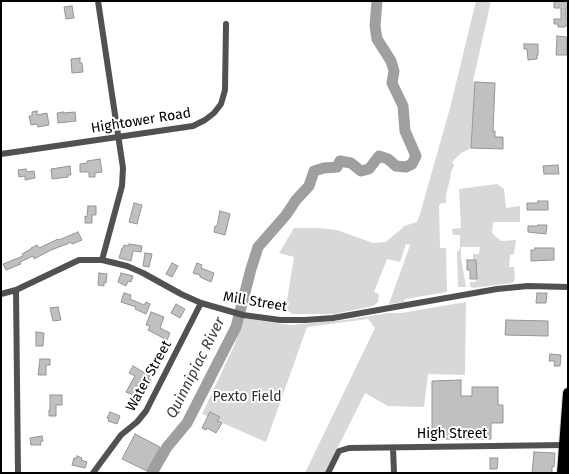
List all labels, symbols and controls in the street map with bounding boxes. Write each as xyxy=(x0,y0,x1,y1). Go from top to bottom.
street label: Hightower Road xyxy=(90,105,192,137)
street label: Mill Street xyxy=(222,289,288,315)
water label: Quinnipiac River xyxy=(163,315,229,421)
street label: Water Street xyxy=(123,338,175,414)
park label: Pexto Field xyxy=(212,389,282,405)
street label: High Street xyxy=(417,426,487,442)

